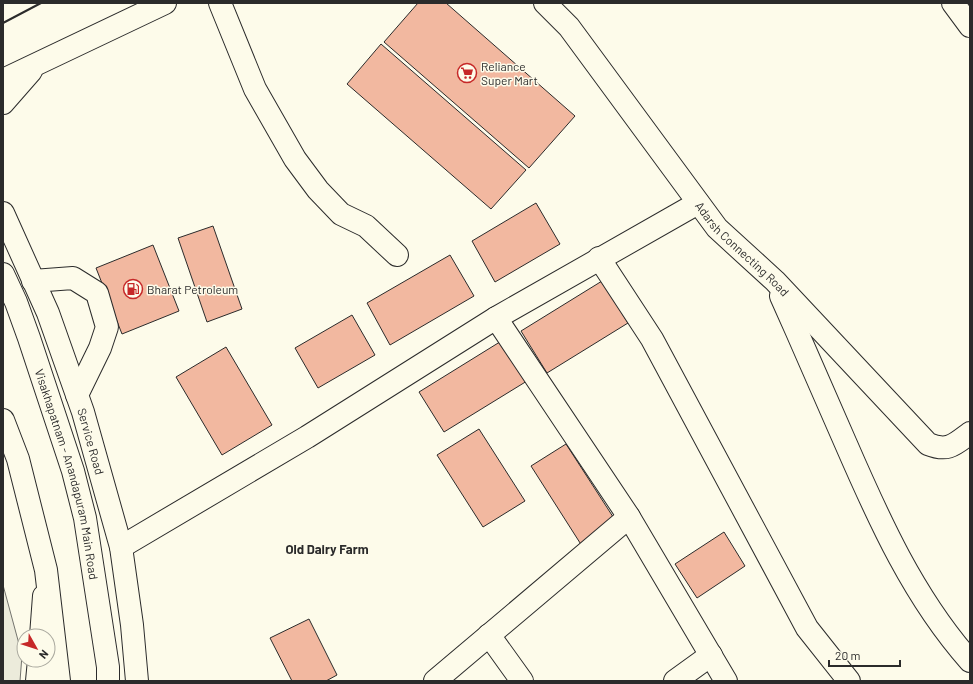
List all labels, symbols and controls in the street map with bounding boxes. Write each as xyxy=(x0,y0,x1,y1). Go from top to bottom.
place label: Reliance Super Mart xyxy=(481,59,538,87)
supermarket icon: Reliance Super Mart xyxy=(456,62,478,84)
street label: Adarsh Connecting Road xyxy=(693,199,792,299)
fuel station icon: Bharat Petroleum xyxy=(122,278,144,300)
place label: Bharat Petroleum xyxy=(147,282,238,296)
street label: Visakhapatnam - Anandapuram Main Road xyxy=(33,367,101,581)
street label: Service Road xyxy=(75,406,107,476)
district label: Old Dairy Farm xyxy=(286,541,369,557)
north arrow xyxy=(16,628,56,668)
scale bar xyxy=(829,642,900,668)
text: N xyxy=(37,648,52,662)
text: 20 m xyxy=(835,648,861,662)

